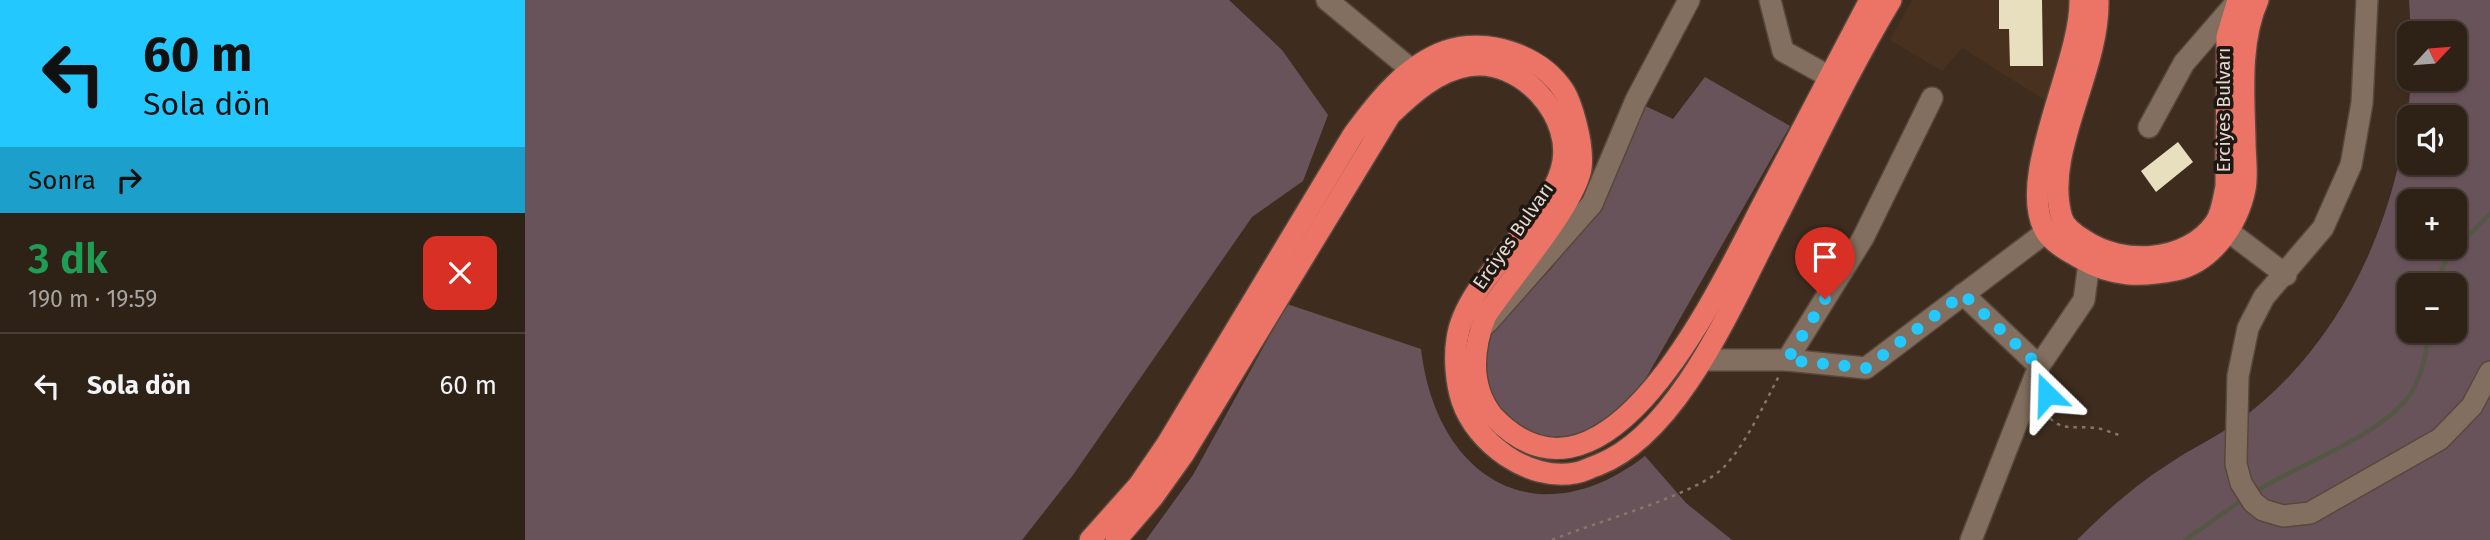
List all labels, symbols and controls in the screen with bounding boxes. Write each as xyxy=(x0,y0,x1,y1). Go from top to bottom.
north arrow xyxy=(2397,21,2467,91)
map controls xyxy=(2397,21,2467,343)
text: 60 m xyxy=(143,25,252,84)
icon: left xyxy=(28,28,119,119)
street label: Erciyes Bulvarı xyxy=(2212,48,2235,172)
text: Sola dön xyxy=(143,85,271,123)
button: sound xyxy=(2397,105,2467,175)
icon: right xyxy=(110,161,148,199)
text: Sonra xyxy=(28,165,96,196)
street label: Erciyes Bulvarı xyxy=(1468,178,1558,294)
button: + xyxy=(2397,189,2467,259)
pin xyxy=(1795,227,1855,299)
text: 3 dk xyxy=(28,234,108,284)
button: close xyxy=(423,236,497,310)
icon: arrive xyxy=(1806,238,1844,276)
button: − xyxy=(2397,273,2467,343)
text: 190 m · 19:59 xyxy=(28,285,157,313)
position arrow xyxy=(2010,357,2084,431)
icon: left xyxy=(28,367,66,405)
text: Sola dön xyxy=(87,370,191,401)
text: 60 m xyxy=(439,370,497,401)

